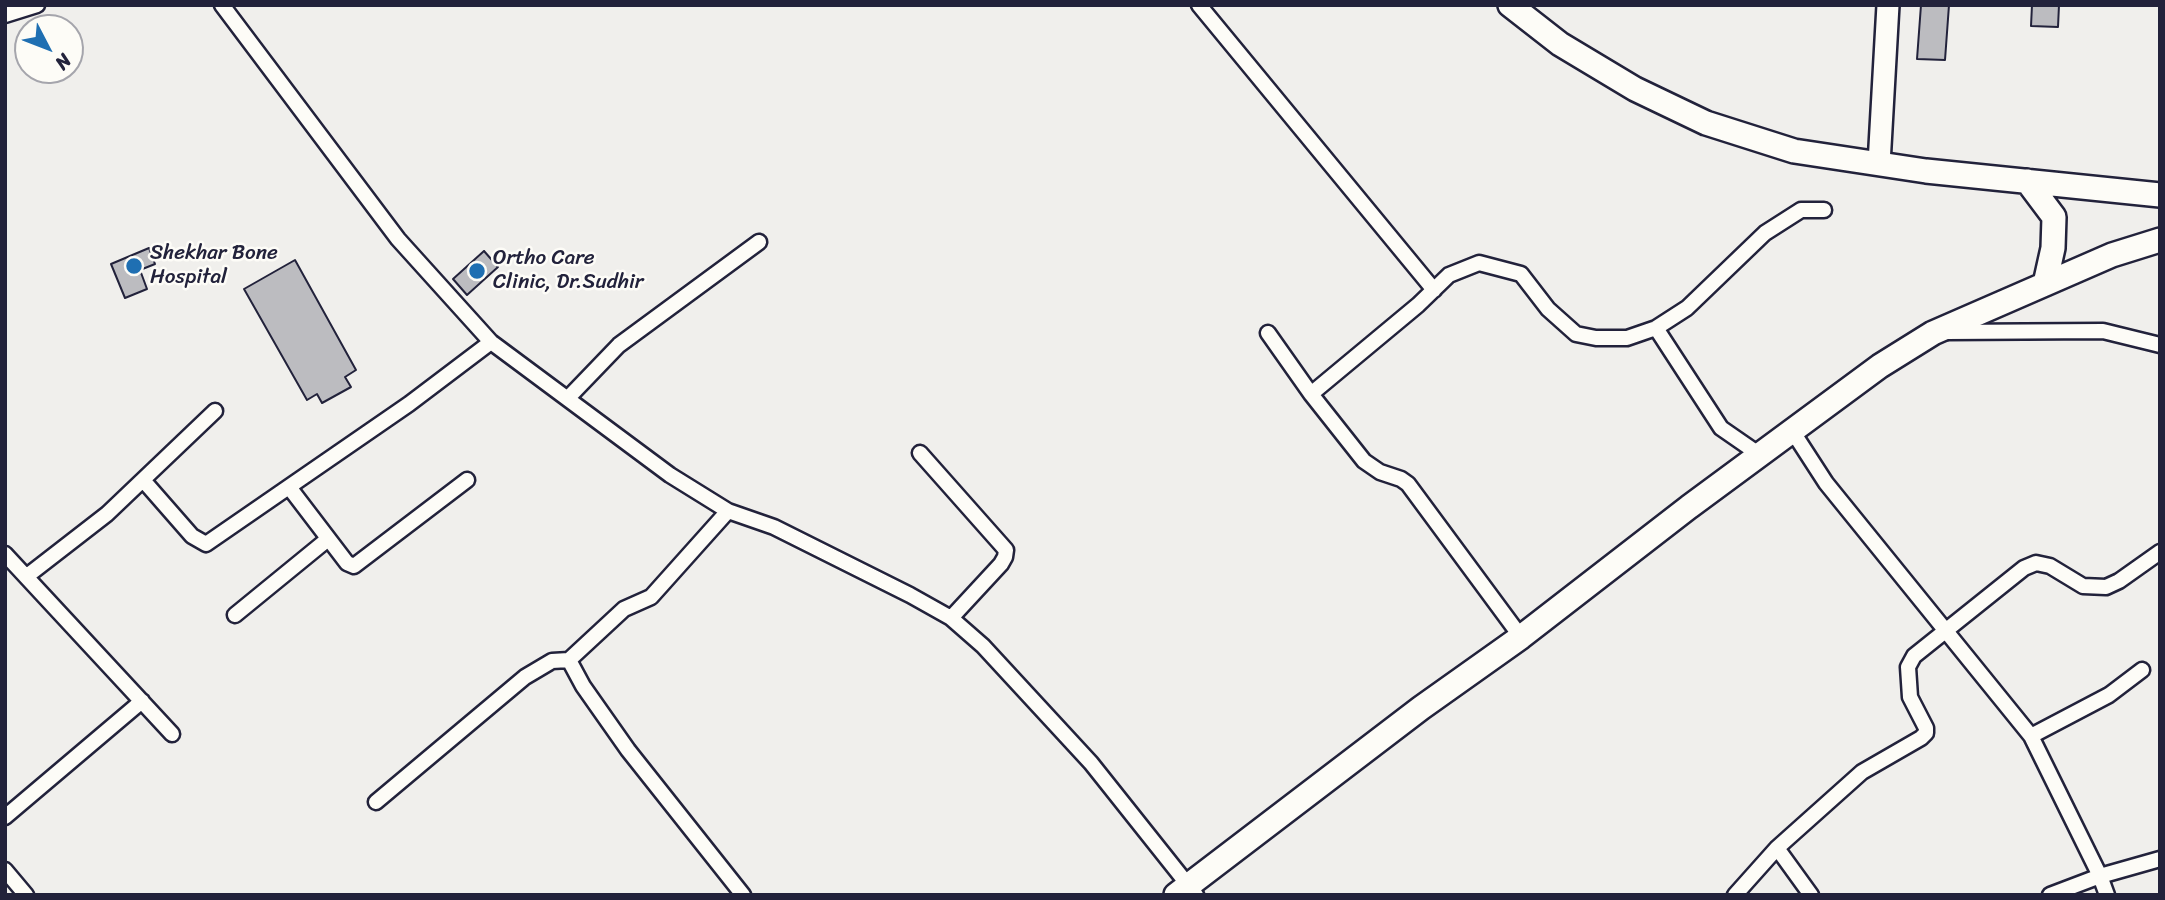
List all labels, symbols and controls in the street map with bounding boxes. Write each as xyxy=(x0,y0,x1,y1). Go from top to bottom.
north arrow xyxy=(14,14,84,84)
text: N xyxy=(47,46,80,78)
place label: Shekhar Bone Hospital xyxy=(150,241,278,291)
place label: Ortho Care Clinic, Dr.Sudhir xyxy=(493,246,643,296)
marker: Shekhar Bone Hospital xyxy=(124,256,144,276)
marker: Ortho Care Clinic, Dr.Sudhir xyxy=(467,261,487,281)

